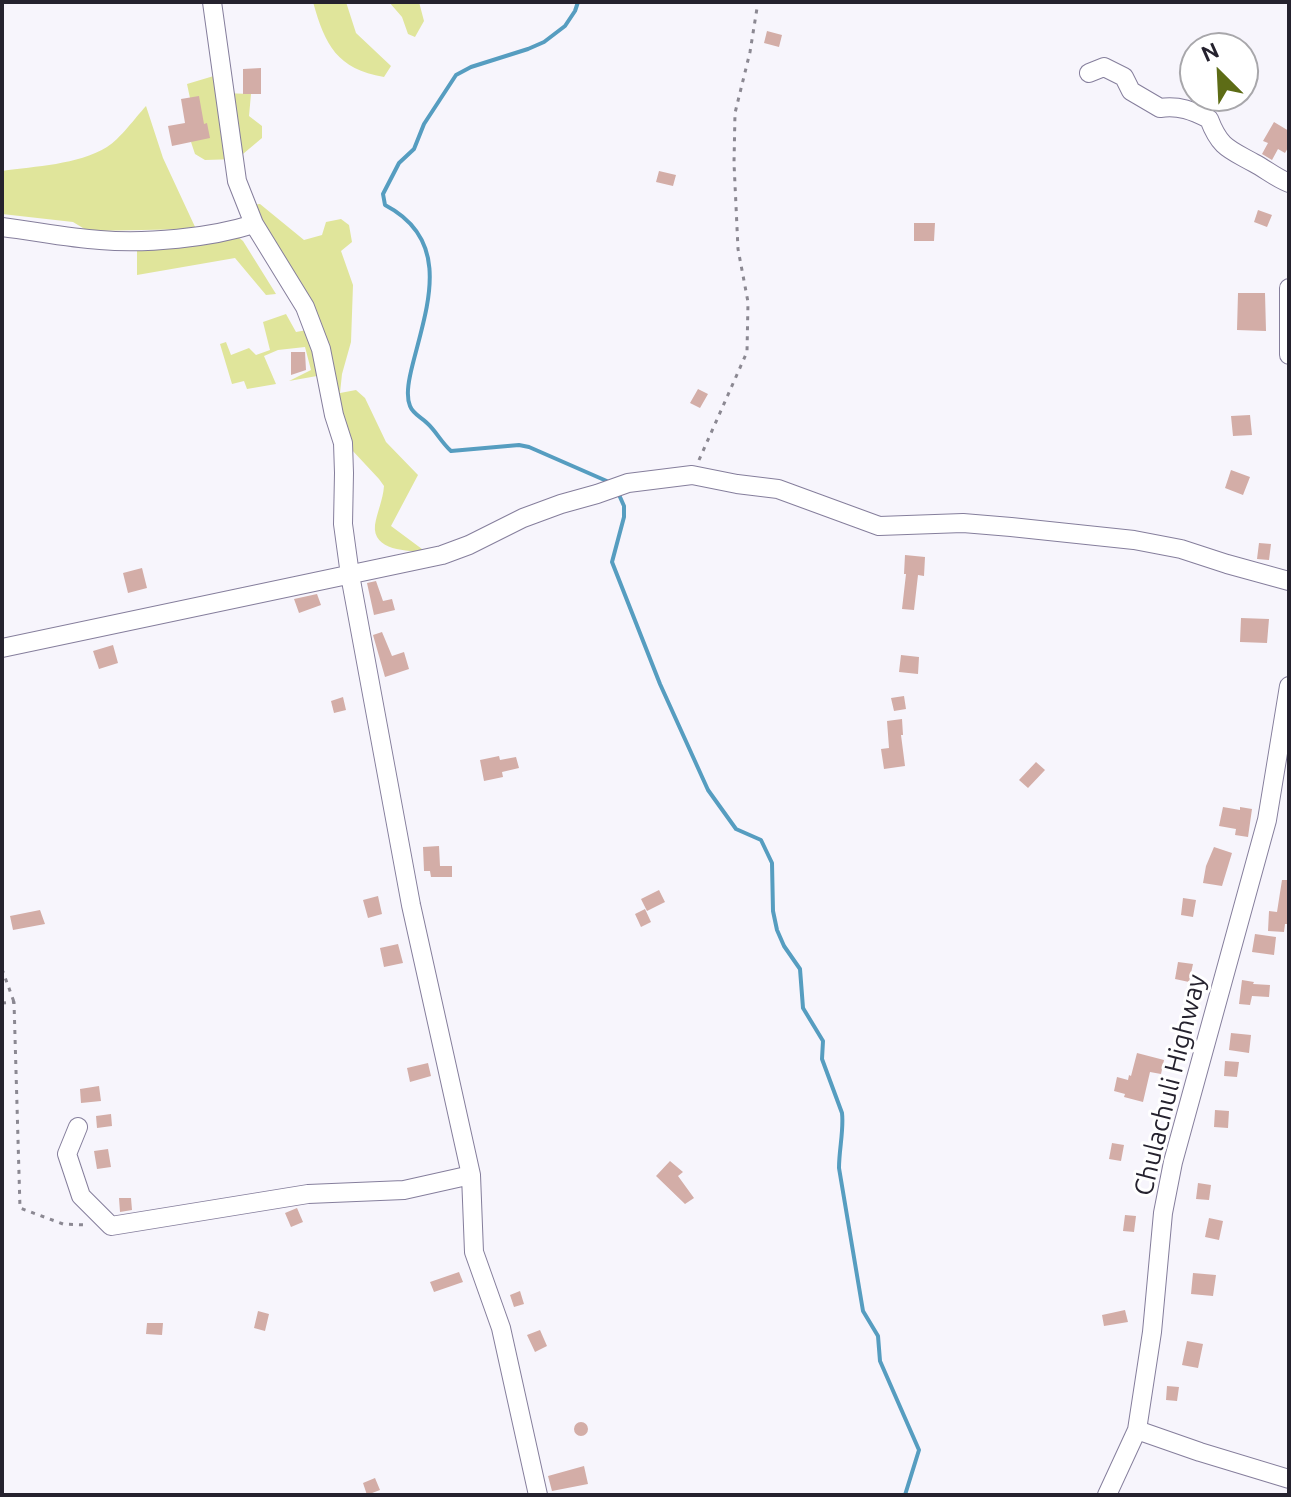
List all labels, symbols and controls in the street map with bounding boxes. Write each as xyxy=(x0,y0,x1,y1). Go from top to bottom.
north arrow xyxy=(1179,32,1259,112)
text: N xyxy=(1197,37,1222,66)
street label: Chulachuli Highway xyxy=(1127,971,1213,1199)

